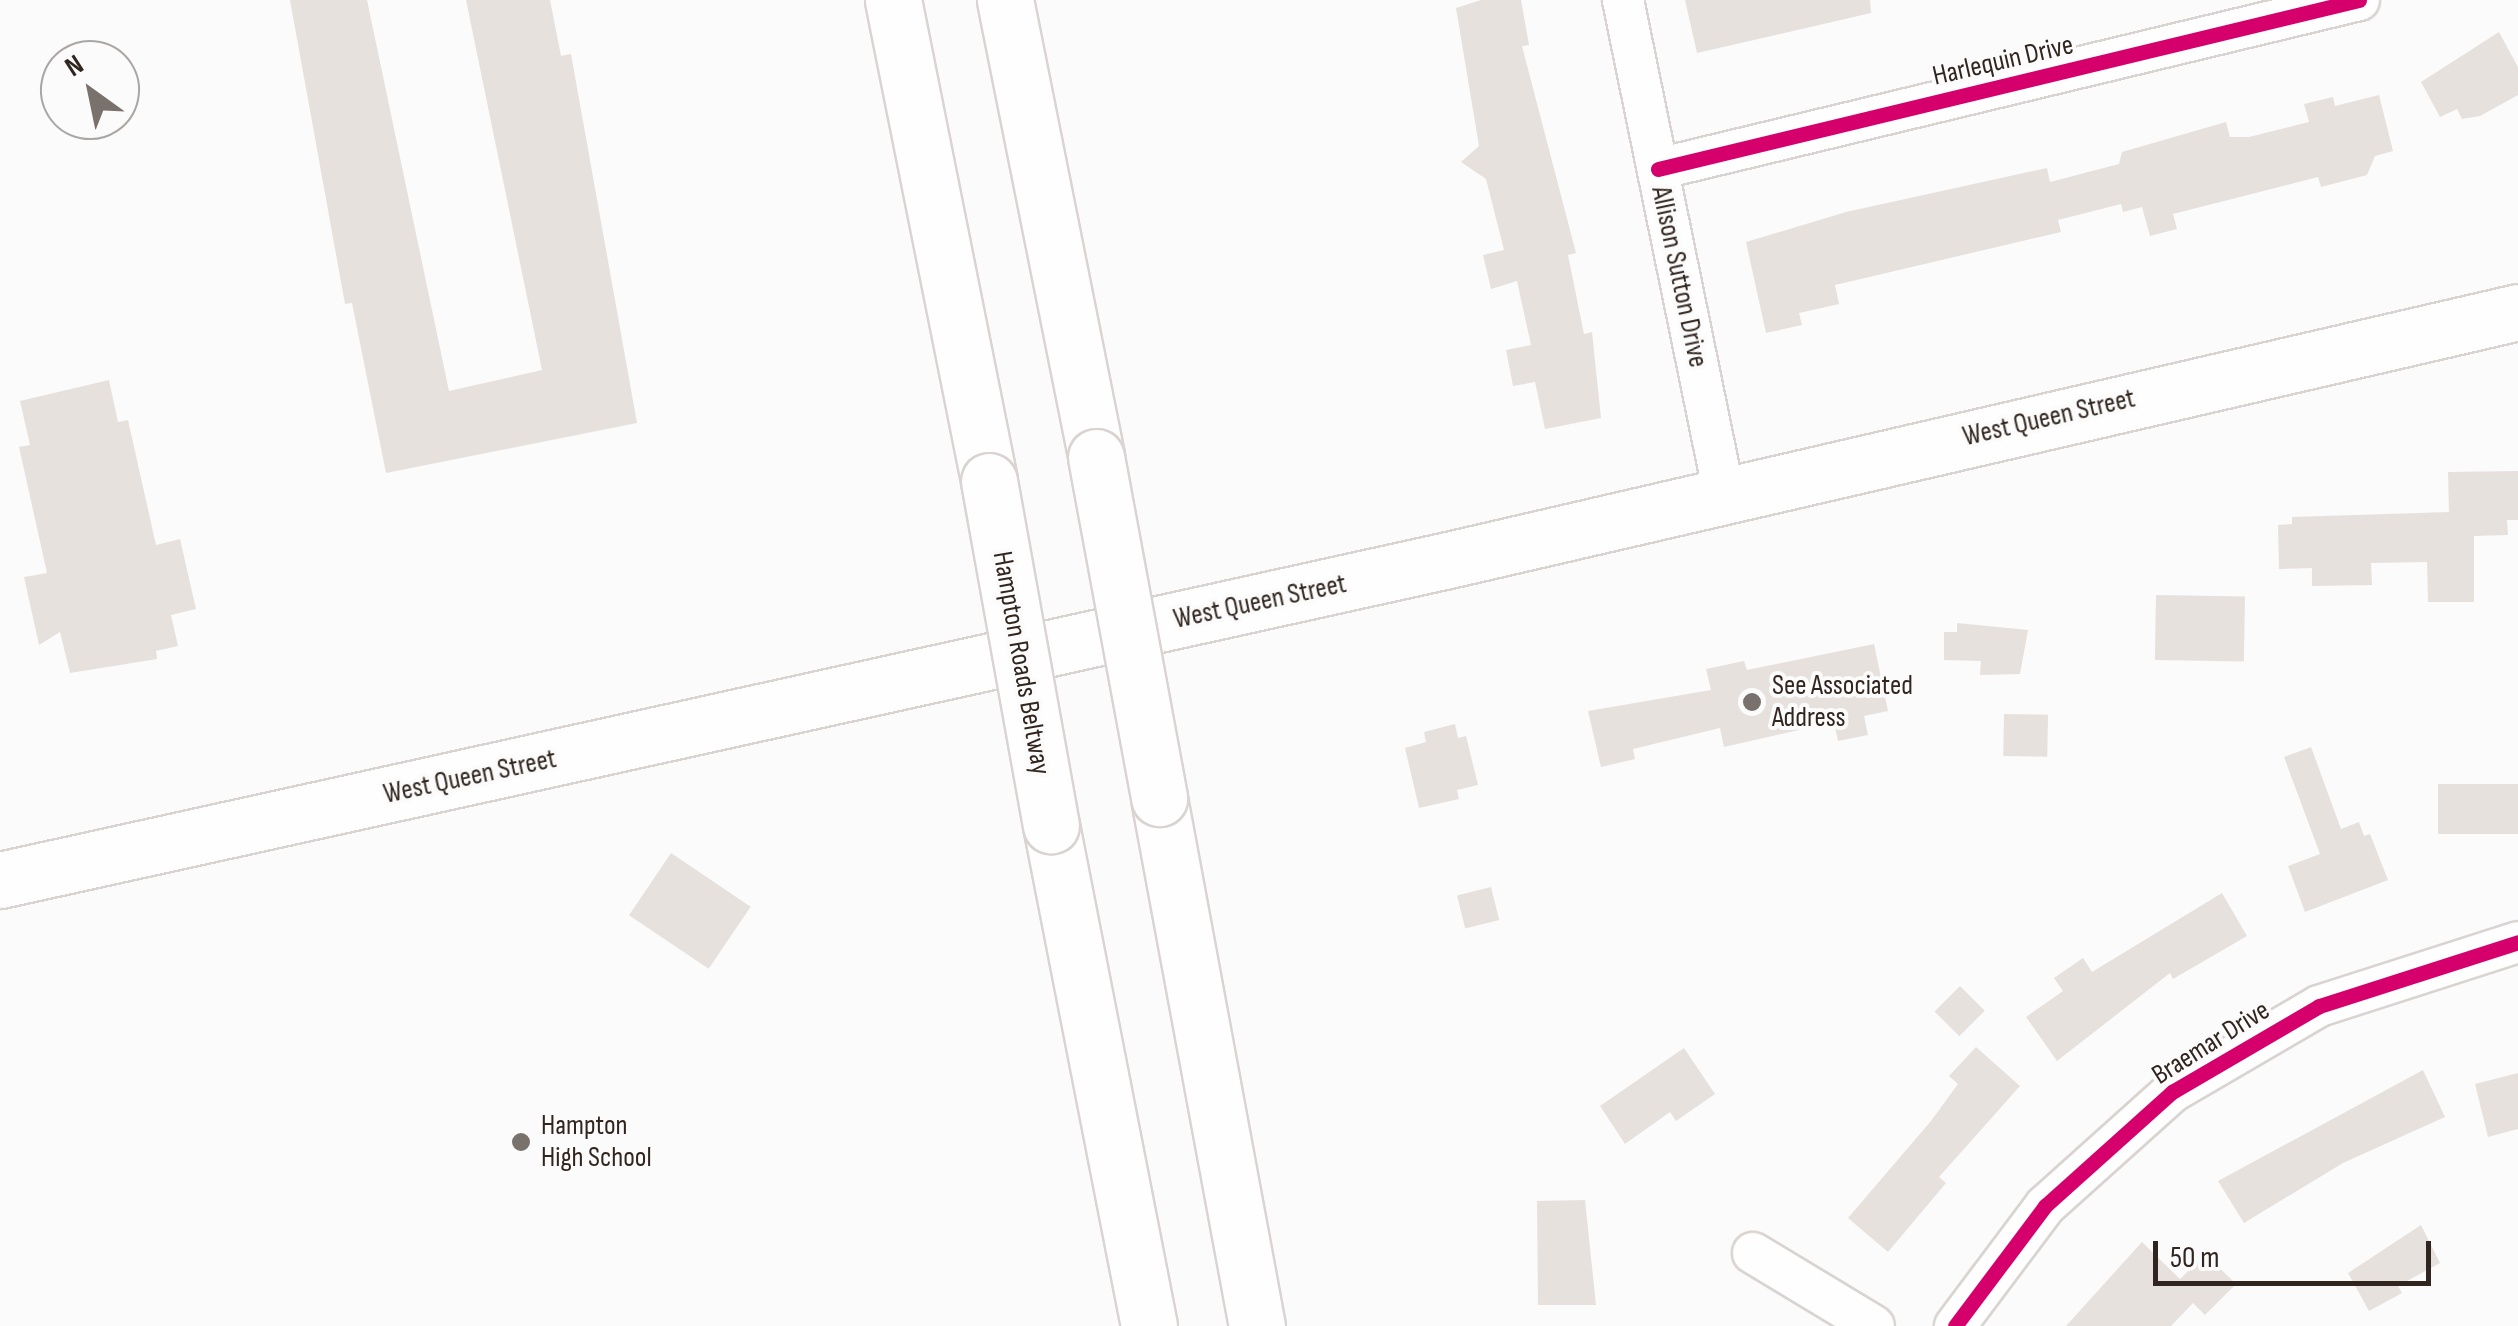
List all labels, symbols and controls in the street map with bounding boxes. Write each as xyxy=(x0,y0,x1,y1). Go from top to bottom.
street label: Harlequin Drive xyxy=(1929,29,2077,93)
north arrow xyxy=(40,40,140,140)
text: N xyxy=(59,48,90,84)
street label: Allison Sutton Drive xyxy=(1643,183,1715,371)
street label: West Queen Street xyxy=(1960,382,2138,454)
street label: Hampton Roads Beltway xyxy=(985,549,1057,777)
street label: West Queen Street xyxy=(1171,567,1349,637)
place label: See Associated Address xyxy=(1772,669,1913,735)
marker: See Associated Address xyxy=(1741,691,1763,713)
street label: West Queen Street xyxy=(381,742,559,812)
street label: Braemar Drive xyxy=(2146,994,2276,1092)
place label: Hampton High School xyxy=(541,1109,652,1175)
marker: Hampton High School xyxy=(510,1131,532,1153)
scale bar xyxy=(2158,1221,2436,1283)
text: 50 m xyxy=(2170,1240,2219,1276)

